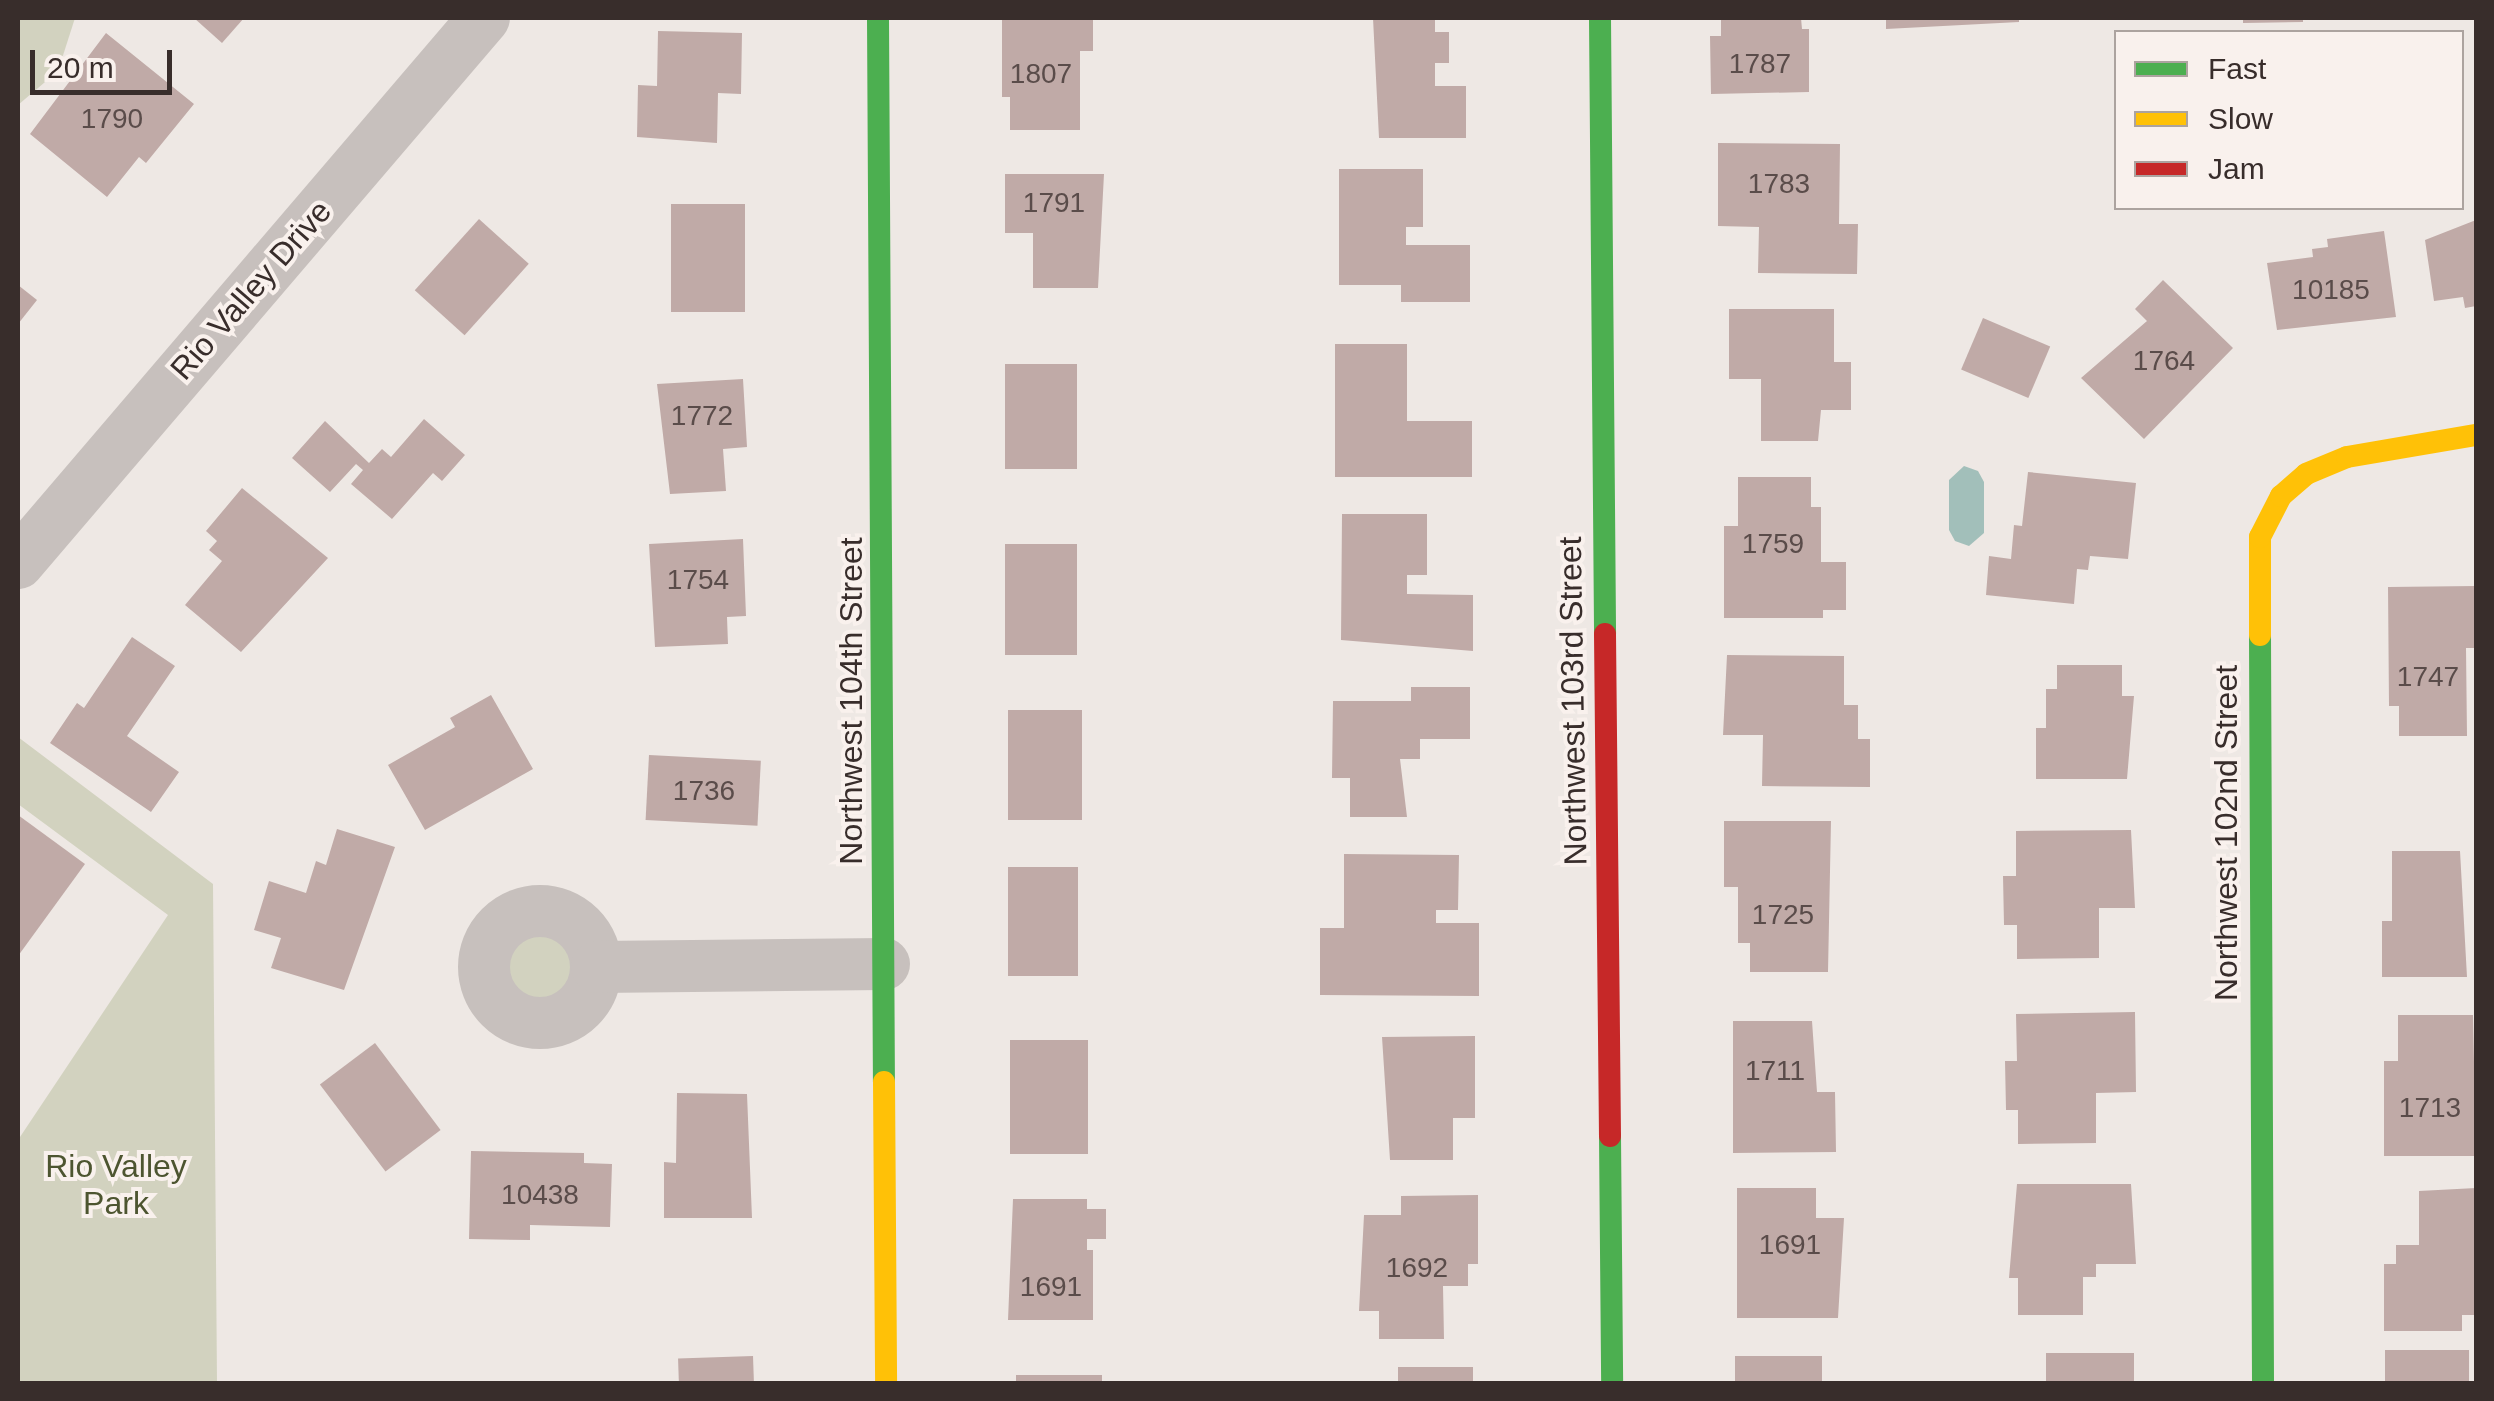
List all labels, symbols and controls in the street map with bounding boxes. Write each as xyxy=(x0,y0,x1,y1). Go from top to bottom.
scale bar xyxy=(35,30,178,92)
legend xyxy=(2114,30,2464,210)
house number: 1787 xyxy=(1729,47,1791,81)
text: 20 m xyxy=(47,51,114,84)
text: Fast xyxy=(2208,52,2266,85)
house number: 1807 xyxy=(1010,57,1072,91)
house number: 1790 xyxy=(81,102,143,136)
text: Slow xyxy=(2208,102,2273,135)
text: Jam xyxy=(2208,152,2265,185)
house number: 1783 xyxy=(1748,167,1810,201)
house number: 1791 xyxy=(1023,186,1085,220)
street label: Rio Valley Drive xyxy=(163,192,339,388)
house number: 10185 xyxy=(2292,273,2370,307)
house number: 1764 xyxy=(2133,344,2195,378)
house number: 1772 xyxy=(671,399,733,433)
house number: 1759 xyxy=(1742,527,1804,561)
street label: Northwest 103rd Street xyxy=(1551,536,1595,866)
street label: Northwest 104th Street xyxy=(832,537,870,865)
house number: 1754 xyxy=(667,563,729,597)
house number: 1747 xyxy=(2397,660,2459,694)
street label: Northwest 102nd Street xyxy=(2207,665,2245,1001)
house number: 1736 xyxy=(673,774,735,808)
house number: 1725 xyxy=(1752,898,1814,932)
house number: 1711 xyxy=(1745,1054,1805,1088)
house number: 1713 xyxy=(2399,1091,2461,1125)
park label: Rio Valley Park xyxy=(45,1148,187,1223)
house number: 10438 xyxy=(501,1178,579,1212)
house number: 1691 xyxy=(1759,1228,1821,1262)
house number: 1692 xyxy=(1386,1251,1448,1285)
house number: 1691 xyxy=(1020,1270,1082,1304)

